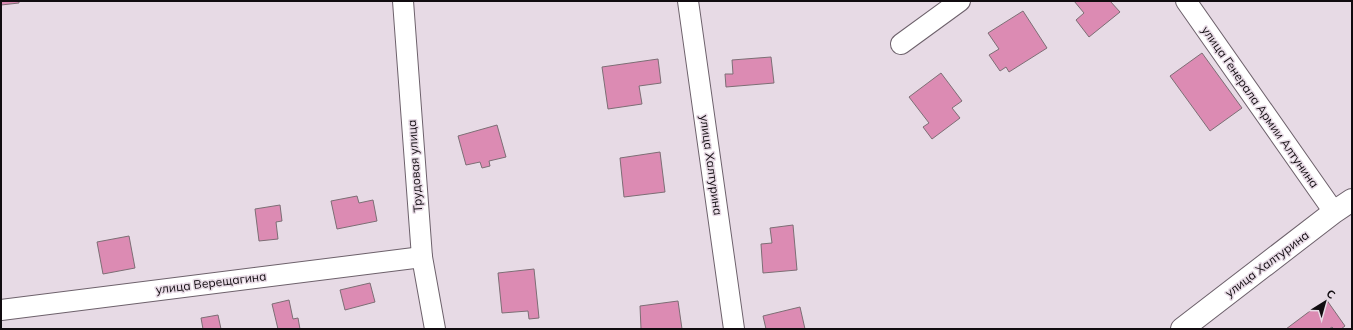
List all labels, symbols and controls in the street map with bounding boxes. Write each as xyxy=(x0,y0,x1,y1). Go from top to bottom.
street label: улица Генерала Армии Алтунина xyxy=(1199,23,1322,191)
street label: улица Халтурина xyxy=(697,114,726,216)
street label: Трудовая улица xyxy=(404,119,425,213)
street label: улица Халтурина xyxy=(1222,227,1312,300)
street label: улица Верещагина xyxy=(155,268,267,297)
north arrow xyxy=(1305,282,1345,322)
text: С xyxy=(1324,286,1339,302)

